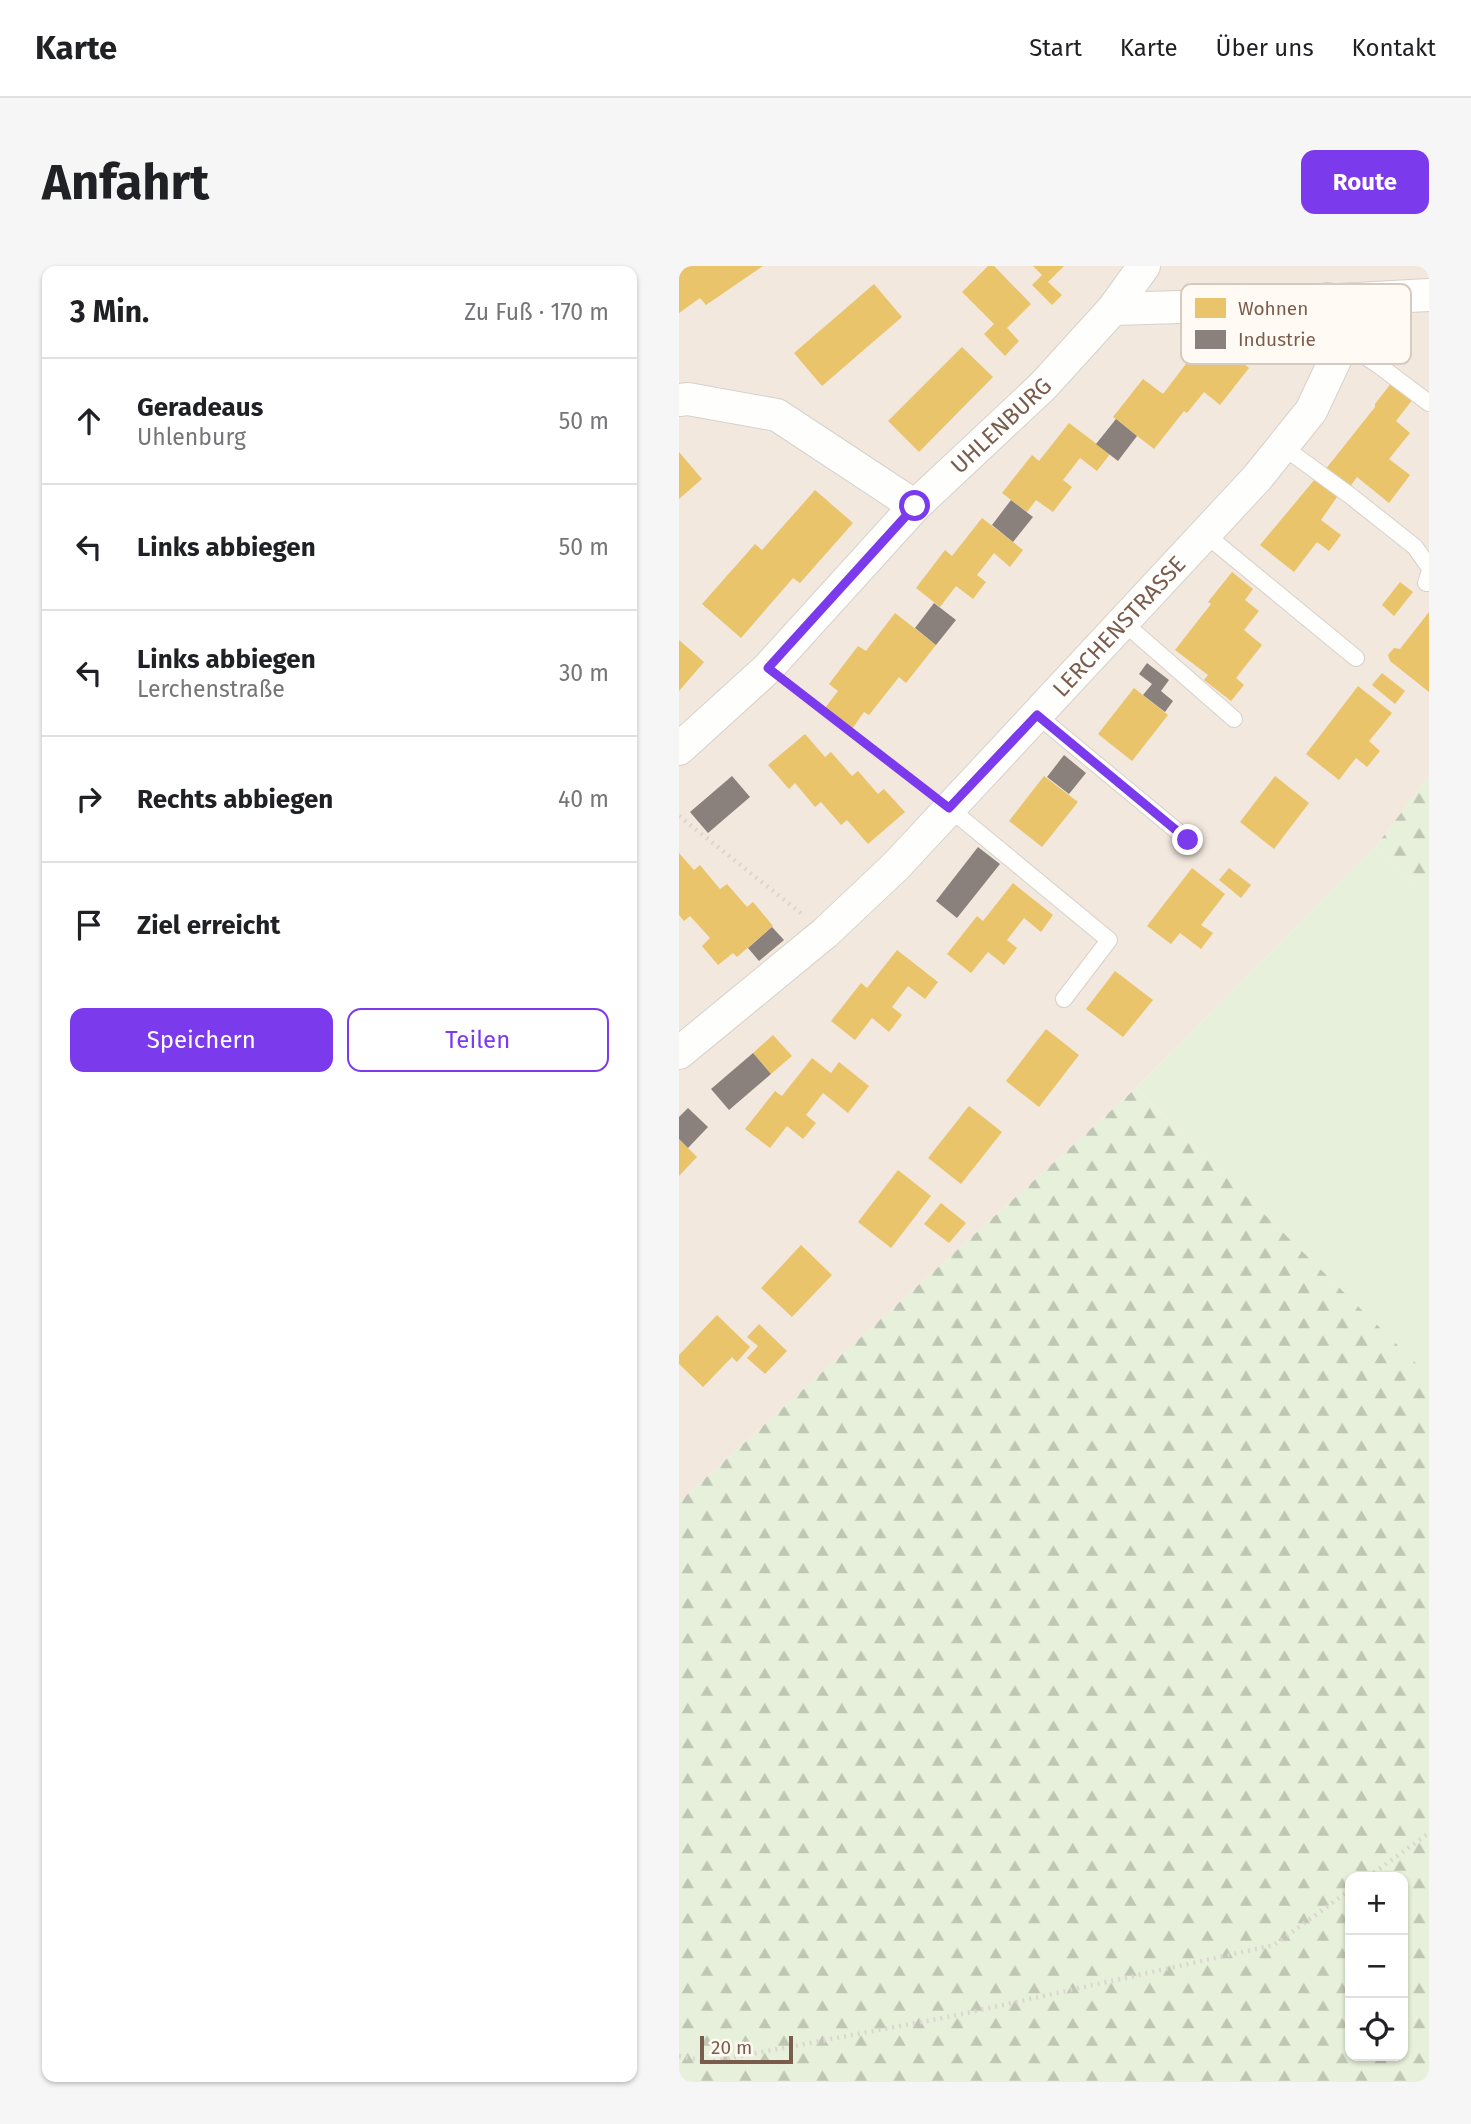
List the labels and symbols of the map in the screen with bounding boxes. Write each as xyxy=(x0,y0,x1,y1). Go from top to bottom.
legend xyxy=(1181,284,1411,364)
text: Wohnen xyxy=(1238,297,1308,320)
text: Industrie xyxy=(1238,328,1316,351)
street label: UHLENBURG xyxy=(945,371,1057,479)
route start xyxy=(899,490,930,521)
street label: LERCHENSTRASSE xyxy=(1047,550,1191,703)
route end xyxy=(1172,824,1203,855)
scale bar xyxy=(700,2033,793,2065)

